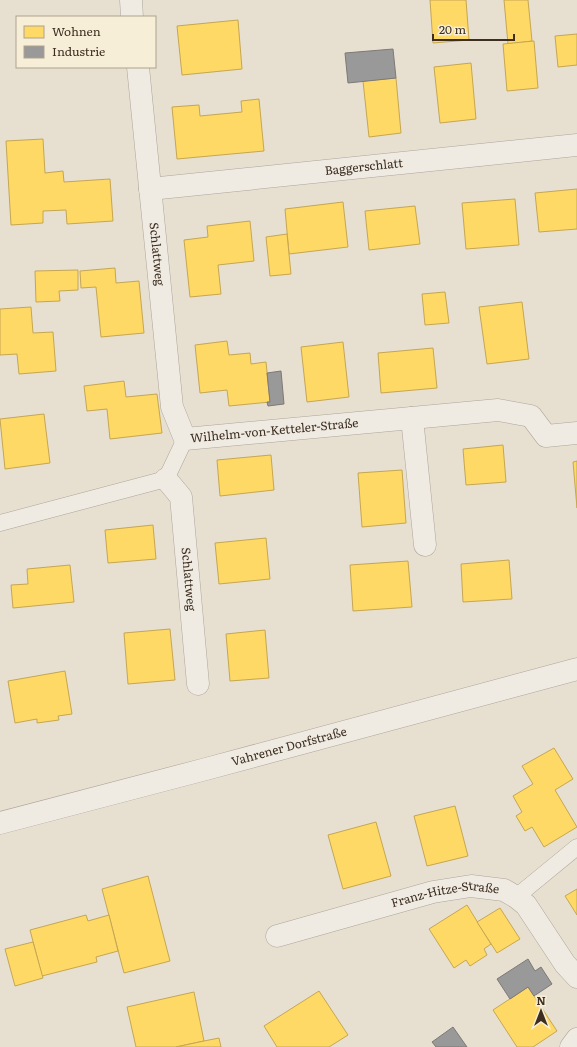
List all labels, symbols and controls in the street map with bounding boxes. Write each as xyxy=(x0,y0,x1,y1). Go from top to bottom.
legend xyxy=(16,16,156,68)
scale bar xyxy=(433,16,514,42)
text: 20 m xyxy=(439,20,466,38)
text: Wohnen xyxy=(52,22,101,40)
text: Industrie xyxy=(52,42,105,60)
street label: Baggerschlatt xyxy=(324,153,404,179)
street label: Schlattweg xyxy=(146,221,170,287)
street label: Wilhelm-von-Ketteler-Straße xyxy=(189,413,359,446)
street label: Schlattweg xyxy=(178,547,201,612)
street label: Vahrener Dorfstraße xyxy=(229,721,349,770)
street label: Franz-Hitze-Straße xyxy=(389,876,500,911)
north arrow xyxy=(521,991,561,1031)
text: N xyxy=(536,992,546,1008)

